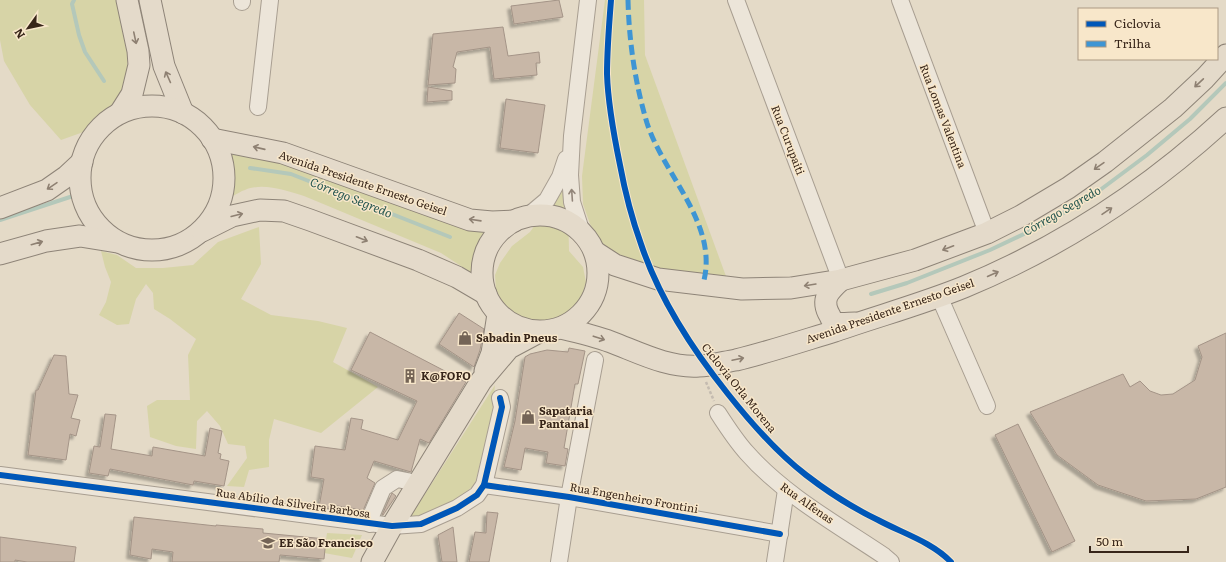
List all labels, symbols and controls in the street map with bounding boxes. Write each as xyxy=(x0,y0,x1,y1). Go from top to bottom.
north arrow xyxy=(8,8,48,48)
legend xyxy=(1078,8,1218,60)
text: Ciclovia xyxy=(1114,14,1161,32)
text: N xyxy=(10,26,28,42)
one-way arrow xyxy=(131,31,139,44)
text: Trilha xyxy=(1114,34,1151,52)
street label: Rua Lomas Valentina xyxy=(917,61,971,170)
one-way arrow xyxy=(164,71,172,83)
one-way arrow xyxy=(1194,79,1204,88)
street label: Rua Curupaiti xyxy=(768,102,810,177)
one-way arrow xyxy=(253,143,266,151)
street label: Avenida Presidente Ernesto Geisel xyxy=(277,146,450,218)
one-way arrow xyxy=(1094,162,1105,170)
water label: Córrego Segredo xyxy=(308,172,395,222)
water label: Córrego Segredo xyxy=(1019,181,1104,240)
one-way arrow xyxy=(47,182,58,190)
one-way arrow xyxy=(568,189,575,202)
one-way arrow xyxy=(1101,207,1112,215)
one-way arrow xyxy=(231,211,244,218)
one-way arrow xyxy=(469,216,482,224)
one-way arrow xyxy=(355,236,368,243)
one-way arrow xyxy=(31,239,44,246)
one-way arrow xyxy=(943,244,955,252)
one-way arrow xyxy=(987,269,999,277)
street label: Avenida Presidente Ernesto Geisel xyxy=(803,274,976,346)
one-way arrow xyxy=(804,281,817,289)
place label: Sabadin Pneus xyxy=(476,329,558,345)
shop icon: Sabadin Pneus xyxy=(457,330,473,346)
one-way arrow xyxy=(593,335,605,343)
street label: Ciclovia Orla Morena xyxy=(699,339,781,436)
one-way arrow xyxy=(731,355,744,363)
place label: K@FOFO xyxy=(421,367,471,383)
building icon: K@FOFO xyxy=(402,368,418,384)
place label: Sapataria Pantanal xyxy=(539,402,593,431)
shop icon: Sapataria Pantanal xyxy=(520,409,536,425)
street label: Rua Engenheiro Frontini xyxy=(569,478,700,516)
street label: Rua Alfenas xyxy=(778,478,838,527)
street label: Rua Abílio da Silveira Barbosa xyxy=(215,483,372,521)
scale bar xyxy=(1090,528,1188,554)
text: 50 m xyxy=(1096,532,1123,550)
place label: EE São Francisco xyxy=(279,534,373,550)
school or university icon: EE São Francisco xyxy=(260,535,276,551)

